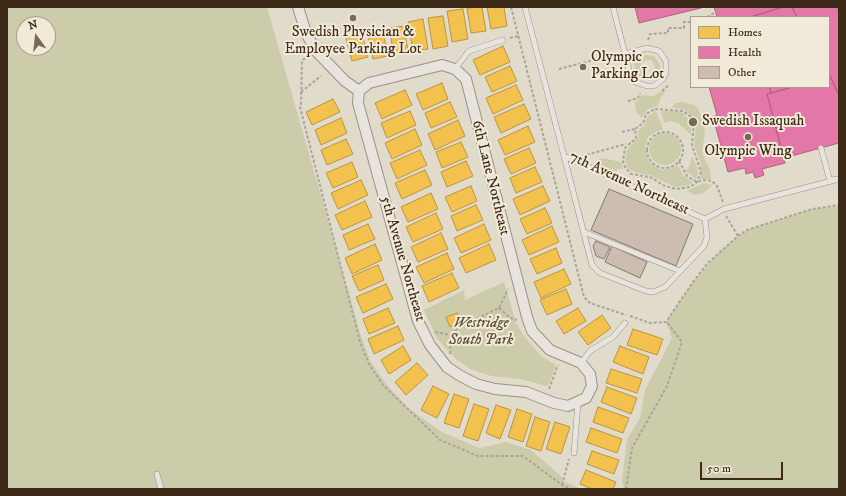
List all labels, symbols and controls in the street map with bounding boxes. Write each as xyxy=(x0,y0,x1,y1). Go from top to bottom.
marker: Swedish Physician & Employee Parking Lot xyxy=(348,13,358,23)
north arrow xyxy=(16,16,56,56)
legend xyxy=(690,16,830,88)
text: N xyxy=(27,17,39,33)
place label: Swedish Physician & Employee Parking Lot xyxy=(284,24,422,59)
text: Homes xyxy=(728,25,762,40)
text: Health xyxy=(728,45,762,60)
place label: Olympic Parking Lot xyxy=(591,49,664,84)
marker: Olympic Parking Lot xyxy=(578,62,588,72)
text: Other xyxy=(728,65,756,80)
place label: Swedish Issaquah xyxy=(702,113,804,131)
marker: Swedish Issaquah xyxy=(687,116,699,128)
street label: 6th Lane Northeast xyxy=(467,119,513,237)
marker: Olympic Wing xyxy=(743,132,753,142)
place label: Olympic Wing xyxy=(704,143,792,161)
street label: 7th Avenue Northeast xyxy=(566,148,692,220)
street label: 5th Avenue Northeast xyxy=(375,194,429,324)
park label: Westridge South Park xyxy=(449,315,513,350)
scale bar xyxy=(702,454,785,480)
text: 50 m xyxy=(707,461,731,476)

